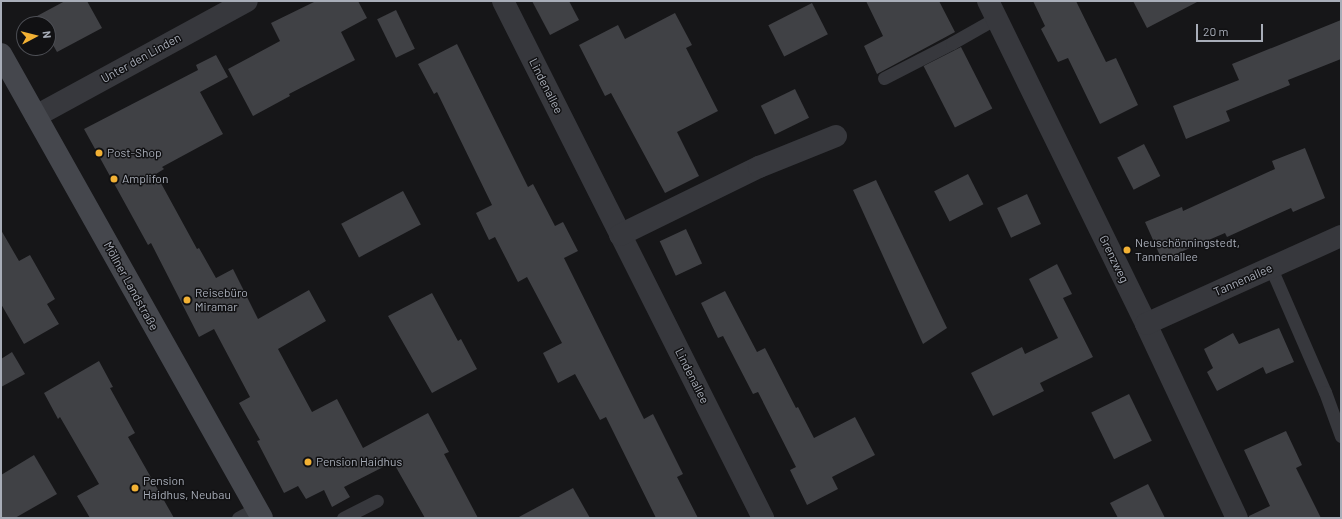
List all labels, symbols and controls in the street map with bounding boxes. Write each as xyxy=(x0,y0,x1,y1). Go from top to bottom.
north arrow xyxy=(16,16,56,56)
scale bar xyxy=(1198,16,1265,42)
text: 20 m xyxy=(1203,24,1229,38)
text: N xyxy=(41,30,54,39)
street label: Unter den Linden xyxy=(99,30,183,86)
street label: Lindenallee xyxy=(526,56,566,116)
place label: Post-Shop xyxy=(107,146,162,160)
marker: Post-Shop xyxy=(94,148,104,158)
place label: Amplifon xyxy=(122,172,168,186)
marker: Amplifon xyxy=(109,174,119,184)
street label: Grenzweg xyxy=(1096,233,1132,285)
place label: Neuschönningstedt, Tannenallee xyxy=(1135,236,1240,264)
street label: Möllner Landstraße xyxy=(101,239,161,333)
marker: Neuschönningstedt, Tannenallee xyxy=(1122,245,1132,255)
street label: Tannenallee xyxy=(1211,261,1275,299)
place label: Reisebüro Miramar xyxy=(195,286,248,314)
marker: Reisebüro Miramar xyxy=(182,295,192,305)
street label: Lindenallee xyxy=(672,346,712,406)
place label: Pension Haidhus xyxy=(316,455,402,469)
marker: Pension Haidhus xyxy=(303,457,313,467)
place label: Pension Haidhus, Neubau xyxy=(143,474,231,502)
marker: Pension Haidhus, Neubau xyxy=(130,483,140,493)

